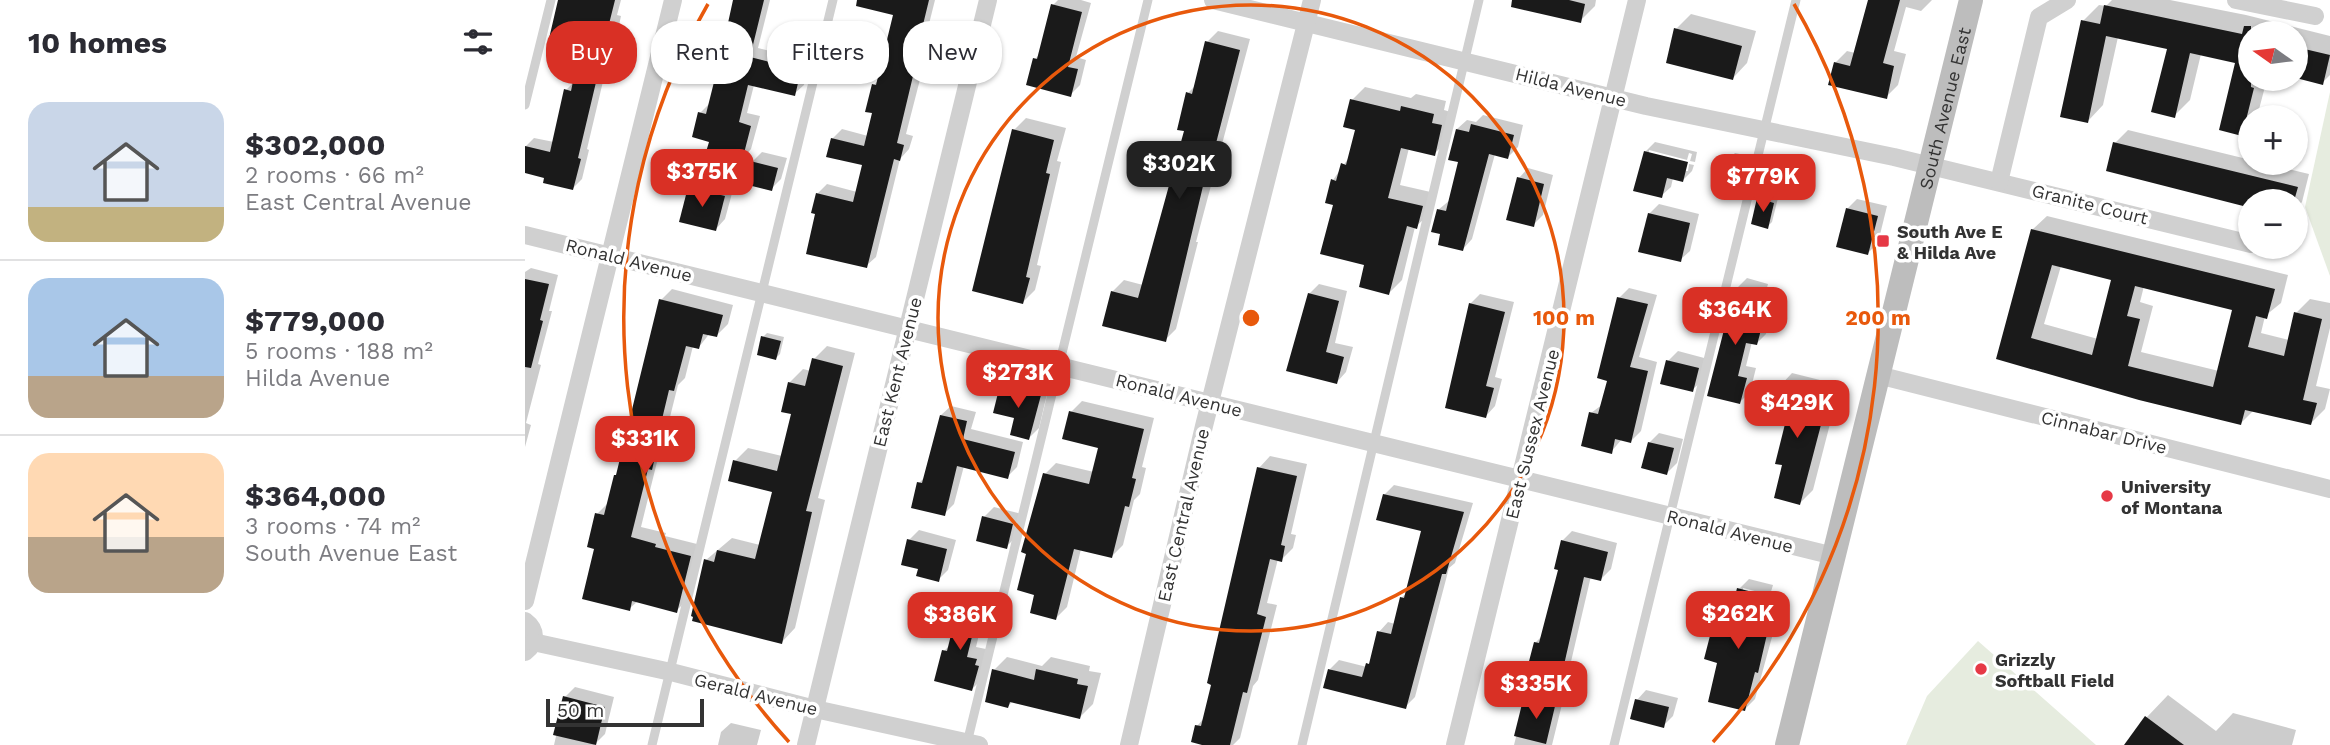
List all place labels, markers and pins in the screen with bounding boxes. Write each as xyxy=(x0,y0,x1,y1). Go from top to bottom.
pin: $302K xyxy=(1130,142,1228,201)
pin: $375K xyxy=(653,150,751,209)
pin: $779K xyxy=(1714,154,1812,214)
place label: South Ave E & Hilda Ave xyxy=(1897,221,2003,263)
marker: South Ave E & Hilda Ave xyxy=(1875,233,1891,249)
pin: $364K xyxy=(1686,288,1784,347)
centre of rings xyxy=(1239,306,1263,330)
pin: $273K xyxy=(969,350,1067,410)
pin: $429K xyxy=(1748,380,1846,440)
pin: $331K xyxy=(596,416,694,476)
place label: University of Montana xyxy=(2121,476,2223,518)
marker: University of Montana xyxy=(2099,488,2115,504)
pin: $386K xyxy=(911,592,1009,652)
pin: $262K xyxy=(1689,592,1787,651)
place label: Grizzly Softball Field xyxy=(1995,649,2114,691)
marker: Grizzly Softball Field xyxy=(1973,661,1989,677)
pin: $335K xyxy=(1487,662,1585,721)

